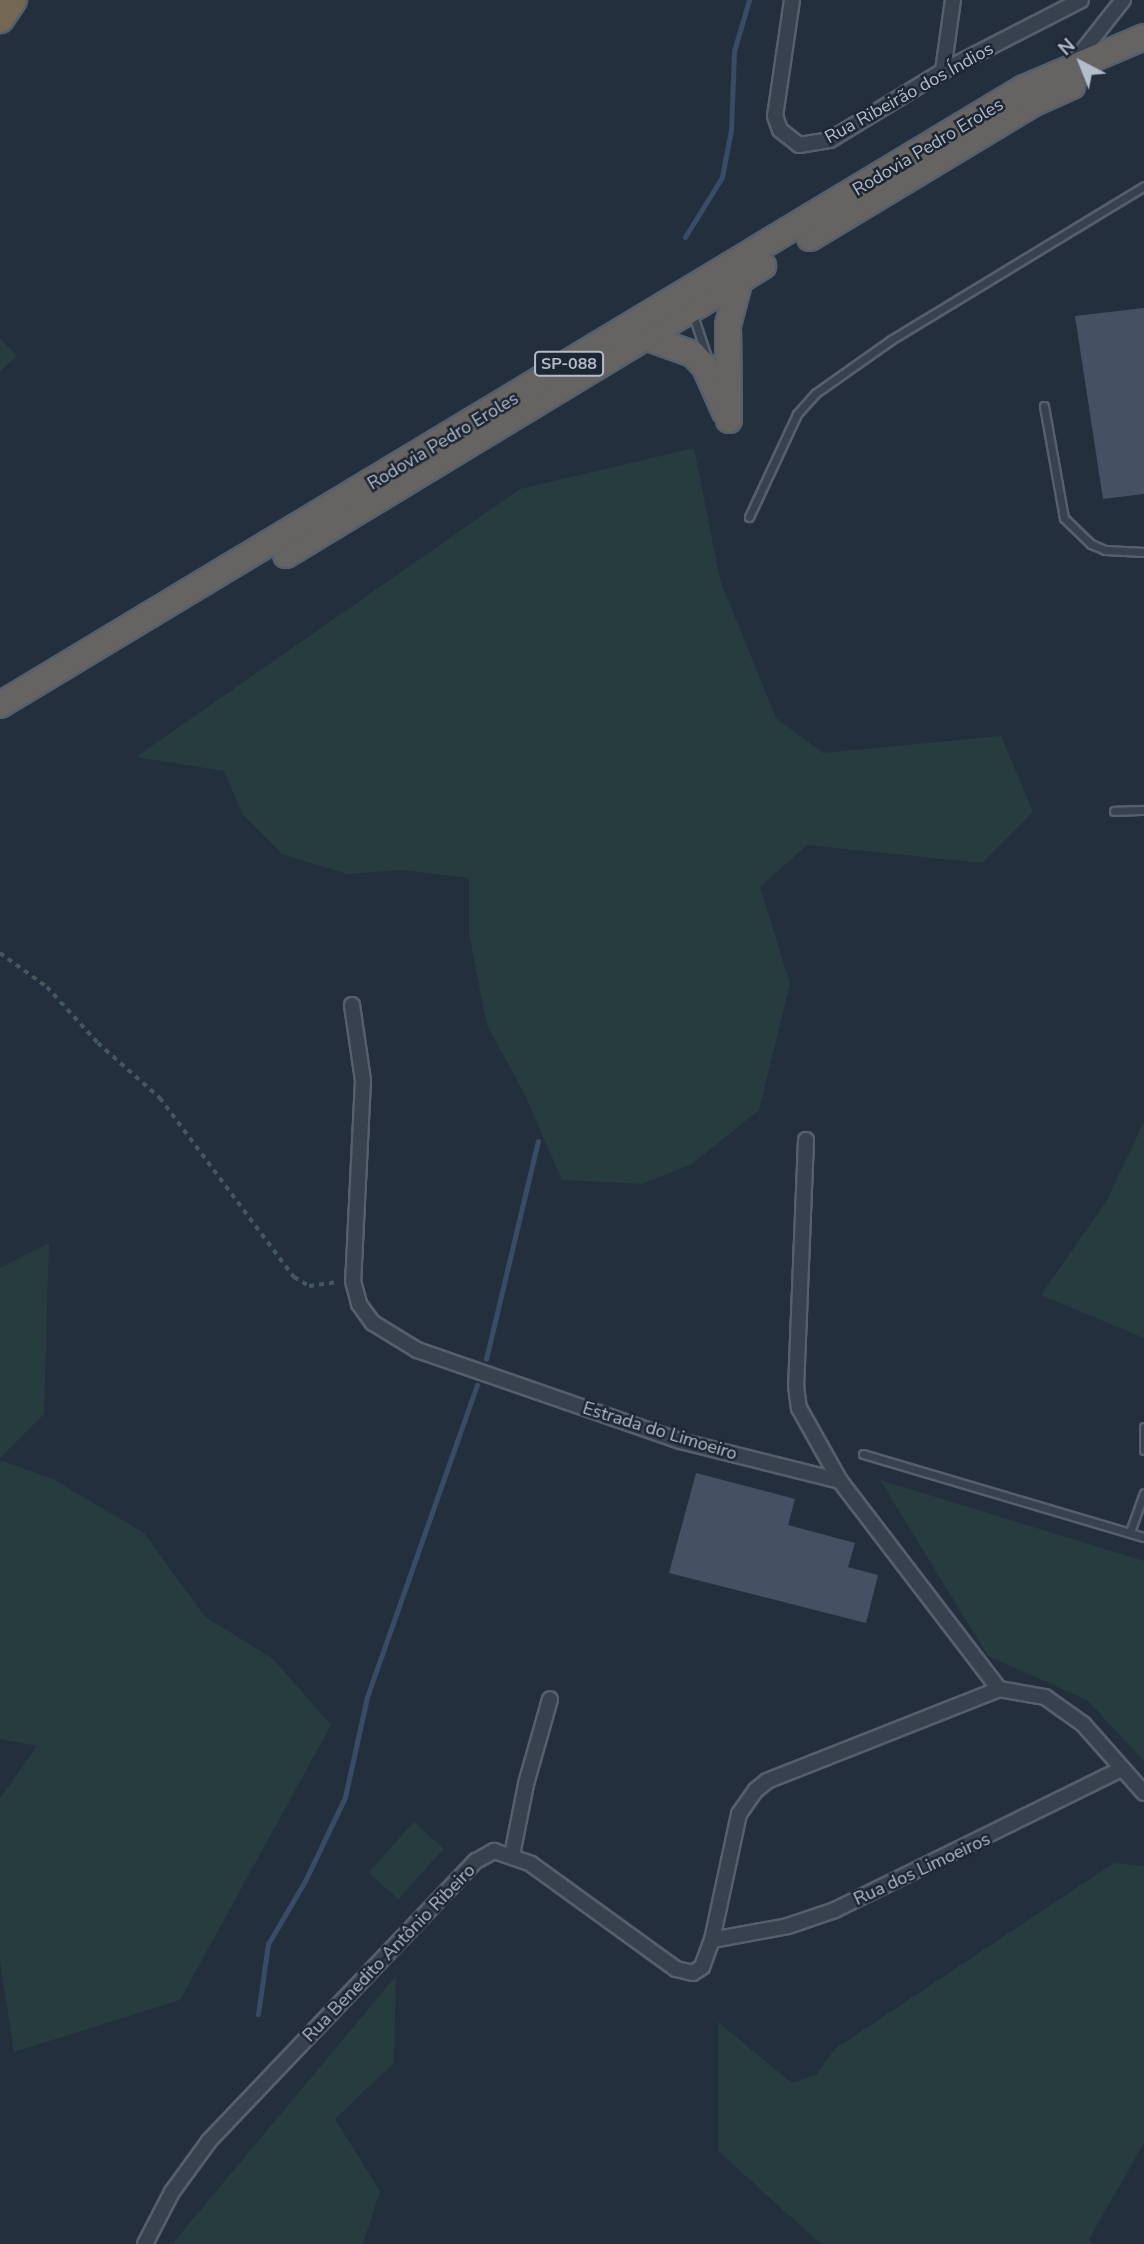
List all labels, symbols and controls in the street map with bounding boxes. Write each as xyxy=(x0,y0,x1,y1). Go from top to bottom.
north arrow xyxy=(1046,28,1116,98)
text: N xyxy=(1053,33,1081,62)
street label: Rua Ribeirão dos Índios xyxy=(821,38,997,148)
street label: Rodovia Pedro Eroles xyxy=(849,93,1007,201)
road number: SP-088 xyxy=(534,352,604,376)
street label: Rodovia Pedro Eroles xyxy=(364,387,522,495)
street label: Estrada do Limoeiro xyxy=(580,1397,740,1465)
street label: Rua dos Limoeiros xyxy=(850,1828,994,1910)
street label: Rua Benedito Antônio Ribeiro xyxy=(298,1860,480,2046)

